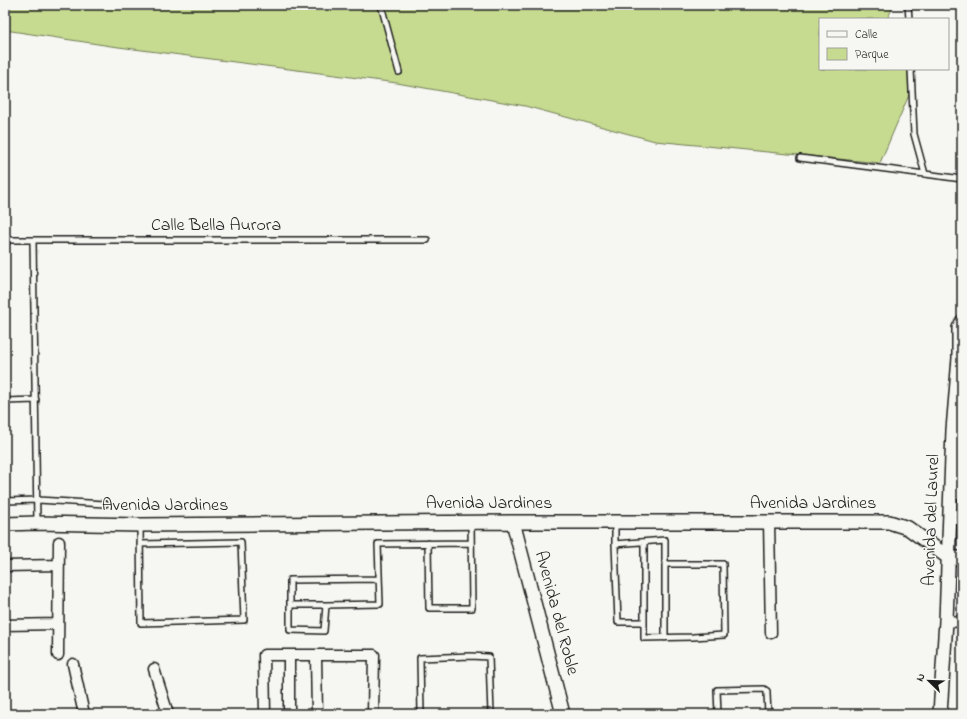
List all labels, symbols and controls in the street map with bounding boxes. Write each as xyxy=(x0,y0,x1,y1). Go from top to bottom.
legend xyxy=(819,18,949,70)
text: Calle xyxy=(855,26,878,44)
text: Parque xyxy=(855,46,889,64)
street label: Calle Bella Aurora xyxy=(151,213,281,239)
street label: Avenida del Laurel xyxy=(917,454,947,586)
street label: Avenida Jardines xyxy=(426,491,552,517)
street label: Avenida Jardines xyxy=(750,491,876,517)
street label: Avenida Jardines xyxy=(102,493,228,519)
street label: Avenida del Roble xyxy=(527,548,585,679)
north arrow xyxy=(909,661,949,701)
text: N xyxy=(912,671,930,684)

